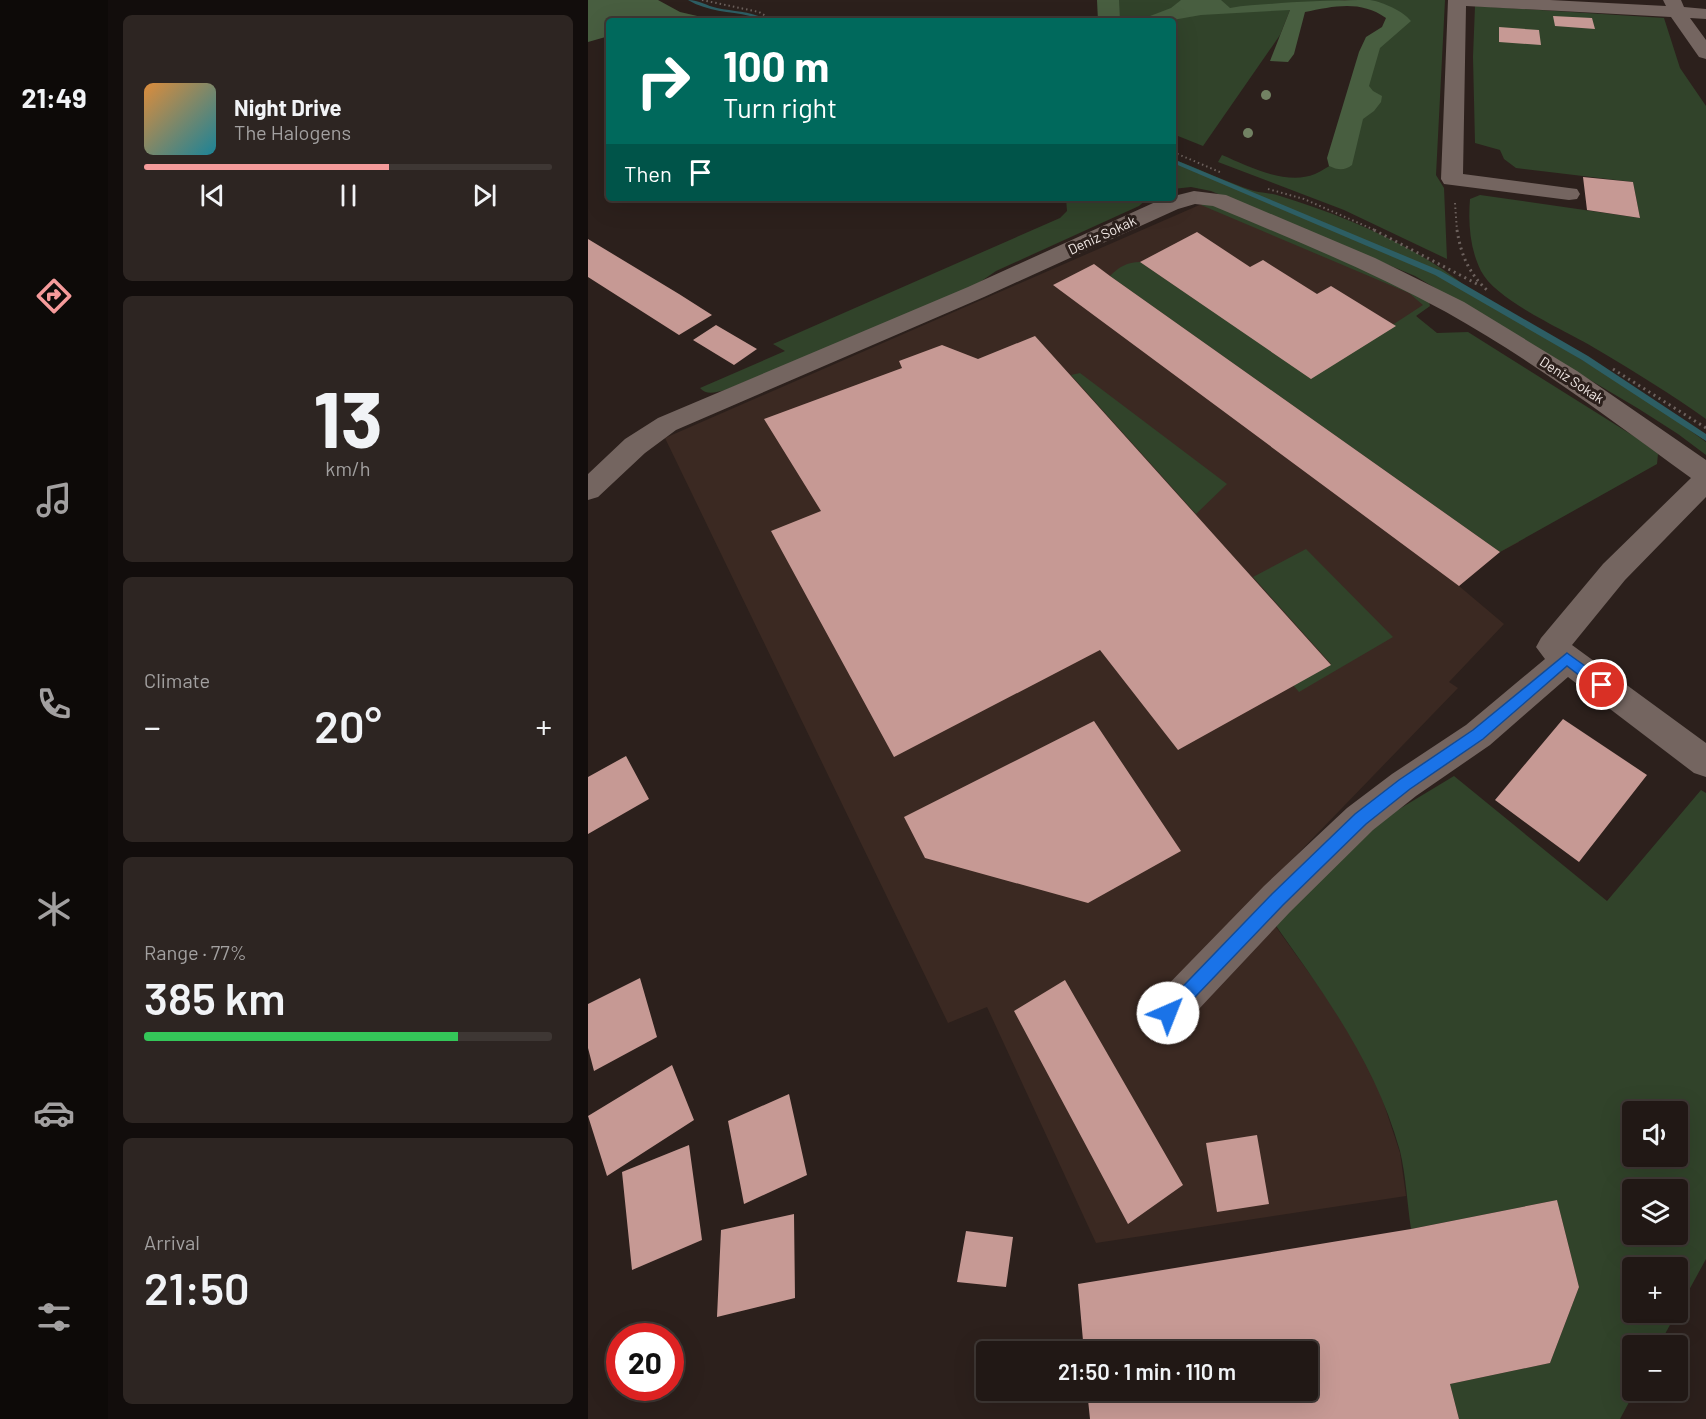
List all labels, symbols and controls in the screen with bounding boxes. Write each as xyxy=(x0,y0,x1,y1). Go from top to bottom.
text: 100 m xyxy=(723,40,829,90)
icon: right xyxy=(624,42,702,120)
text: 21:49 xyxy=(21,81,87,113)
text: Turn right xyxy=(723,91,837,123)
text: Night Drive xyxy=(234,94,342,120)
text: The Halogens xyxy=(234,120,351,144)
icon: arrive xyxy=(684,156,717,189)
text: Then xyxy=(624,160,672,186)
icon: previous xyxy=(196,179,229,212)
icon: pause xyxy=(332,179,365,212)
icon: next xyxy=(468,179,501,212)
street label: Deniz Sokak xyxy=(1065,211,1139,258)
icon: directions xyxy=(33,275,75,317)
street label: Deniz Sokak xyxy=(1537,353,1608,407)
text: 13 xyxy=(313,370,383,464)
text: km/h xyxy=(325,456,371,480)
icon: music xyxy=(33,479,75,521)
pin xyxy=(1576,659,1627,710)
text: Climate xyxy=(144,668,210,692)
icon: arrive xyxy=(1585,668,1618,701)
icon: phone xyxy=(33,683,75,725)
text: 20° xyxy=(314,698,382,752)
text: − xyxy=(144,706,161,746)
text: + xyxy=(536,706,552,746)
icon: climate xyxy=(33,888,75,930)
text: Range · 77% xyxy=(144,940,247,964)
text: 385 km xyxy=(144,970,286,1024)
position arrow xyxy=(1136,981,1200,1045)
icon: car xyxy=(33,1092,75,1134)
map controls xyxy=(1622,1101,1688,1401)
button: sound xyxy=(1622,1101,1688,1167)
button: layers xyxy=(1622,1179,1688,1245)
text: Arrival xyxy=(144,1230,200,1254)
button: + xyxy=(1622,1257,1688,1323)
text: 21:50 xyxy=(144,1260,250,1314)
icon: filters xyxy=(33,1296,75,1338)
speed limit sign: 20 xyxy=(606,1323,684,1401)
button: − xyxy=(1622,1335,1688,1401)
text: 21:50 · 1 min · 110 m xyxy=(1058,1358,1236,1384)

